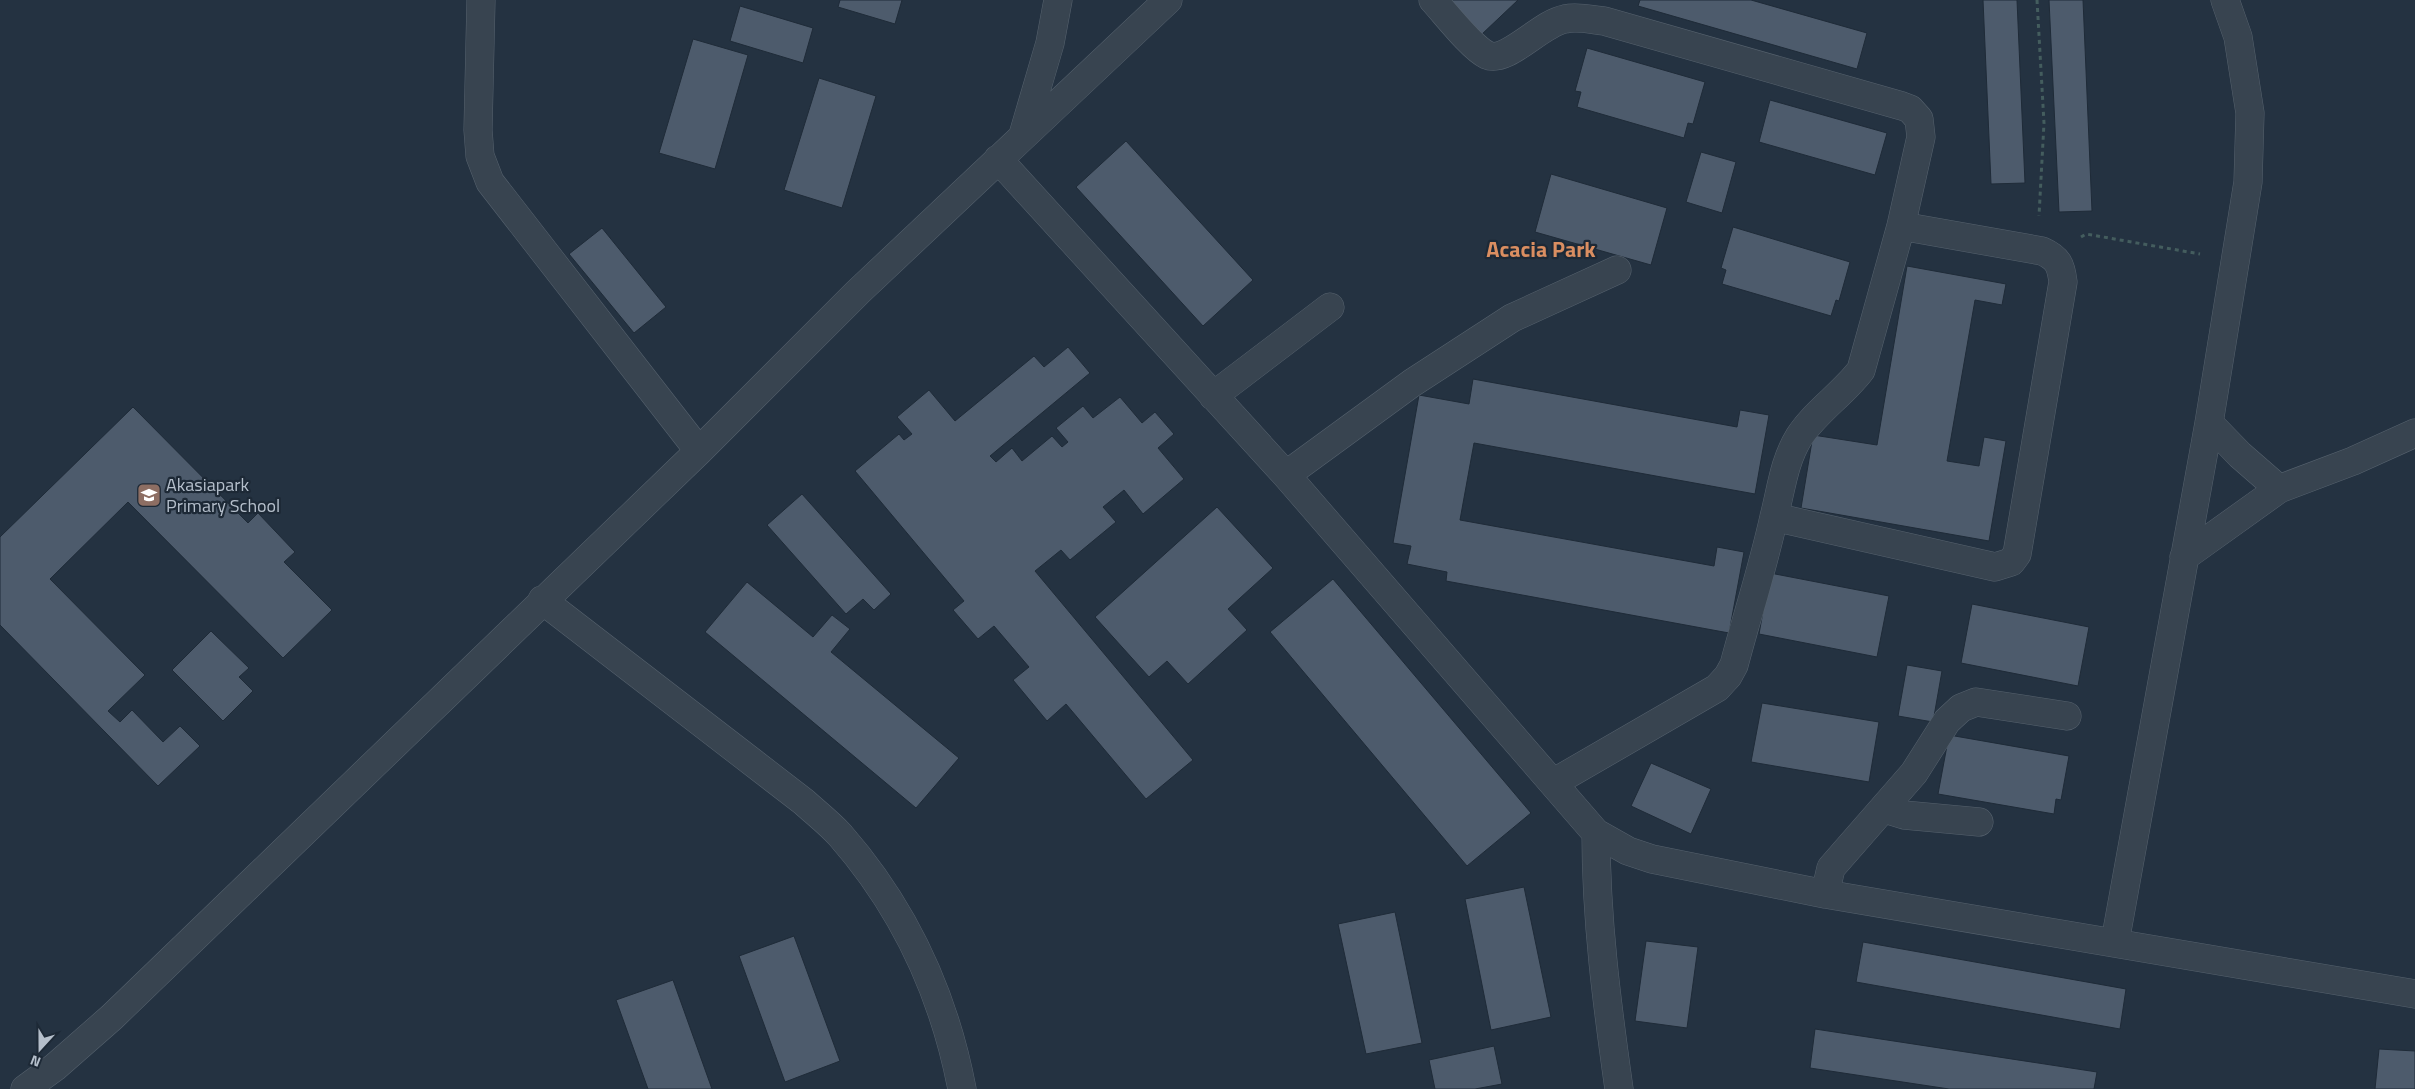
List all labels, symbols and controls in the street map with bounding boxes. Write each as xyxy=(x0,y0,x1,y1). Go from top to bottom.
district label: Acacia Park xyxy=(1486,232,1596,266)
place label: Akasiapark Primary School xyxy=(166,471,280,519)
school or university icon: Akasiapark Primary School xyxy=(136,482,162,508)
north arrow xyxy=(15,1024,65,1074)
text: N xyxy=(27,1050,43,1073)

